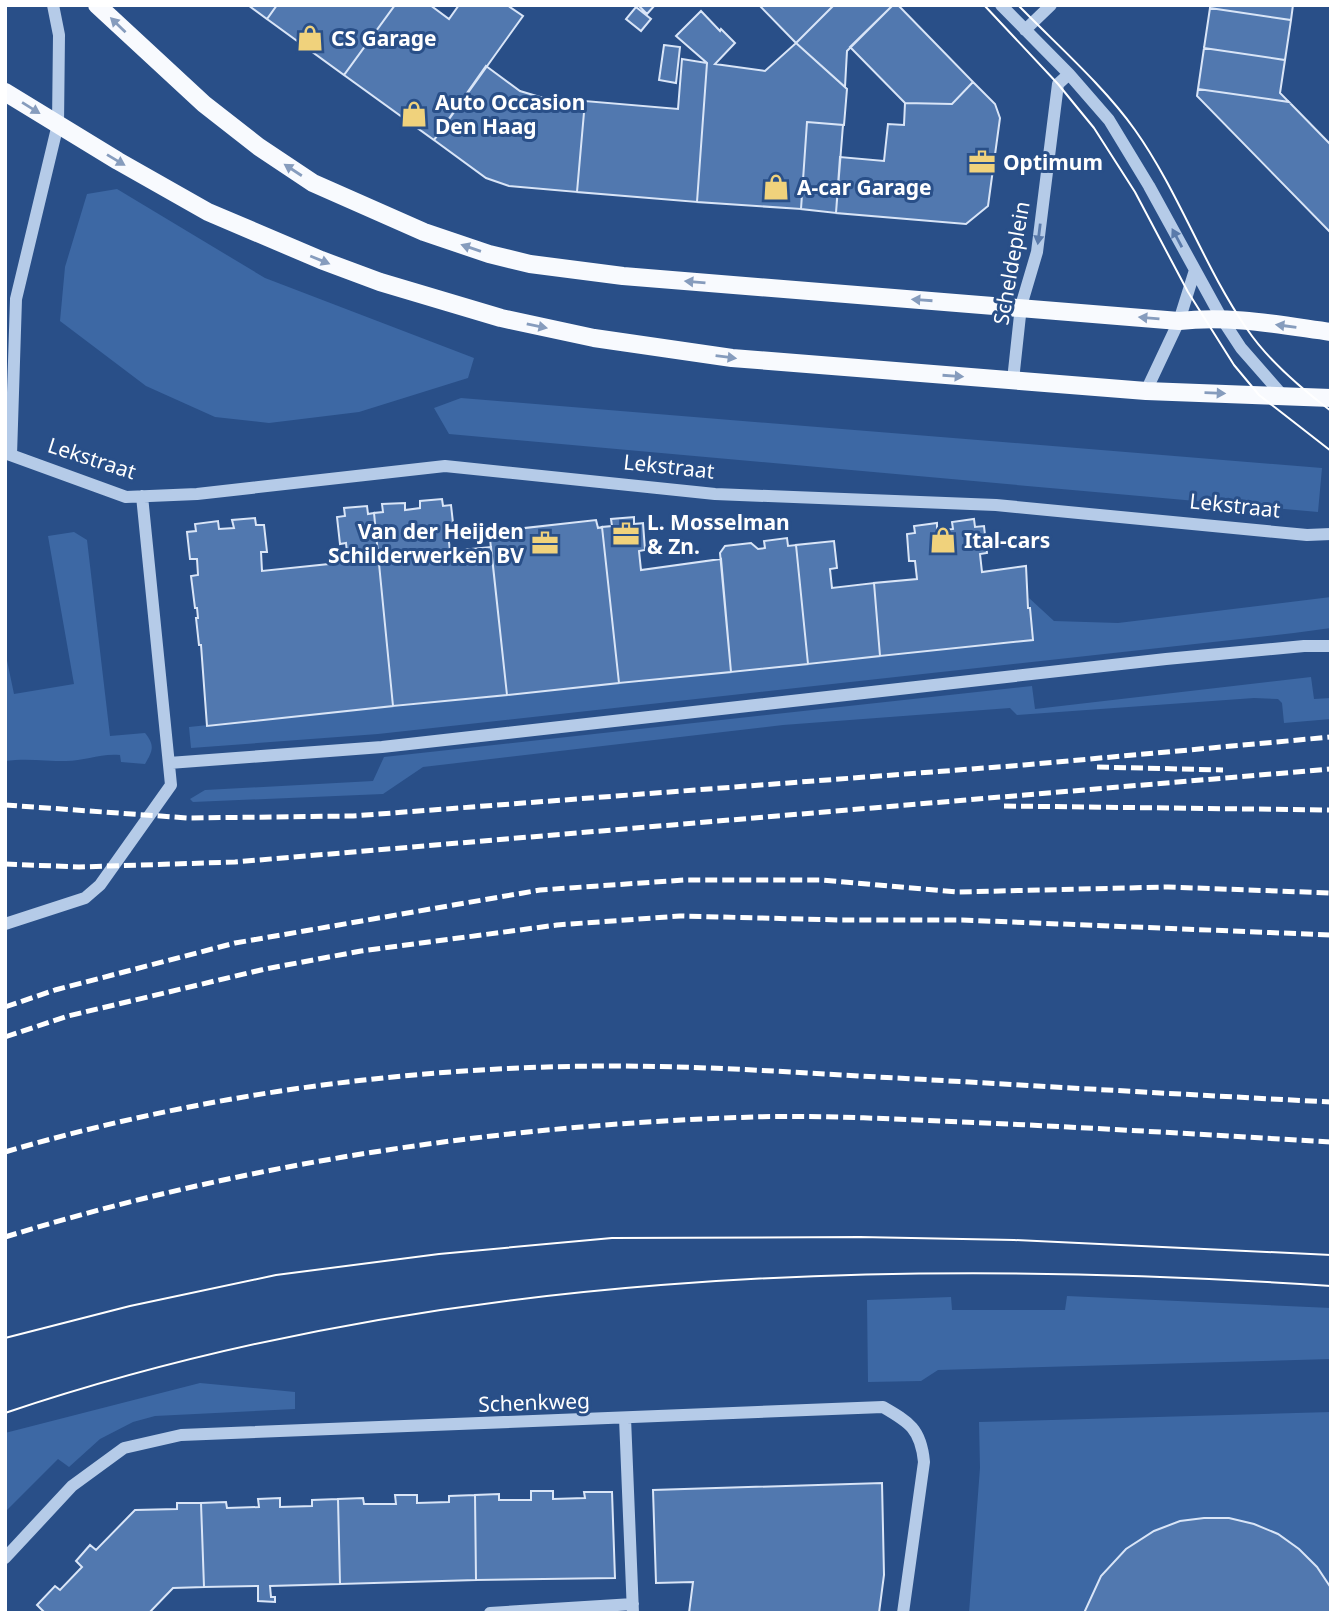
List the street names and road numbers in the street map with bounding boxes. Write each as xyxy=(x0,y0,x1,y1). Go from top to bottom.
street label: Scheldeplein xyxy=(986,199,1036,327)
street label: Lekstraat xyxy=(44,431,140,486)
street label: Lekstraat xyxy=(622,447,716,485)
street label: Lekstraat xyxy=(1188,486,1282,524)
street label: Schenkweg xyxy=(478,1386,590,1418)

